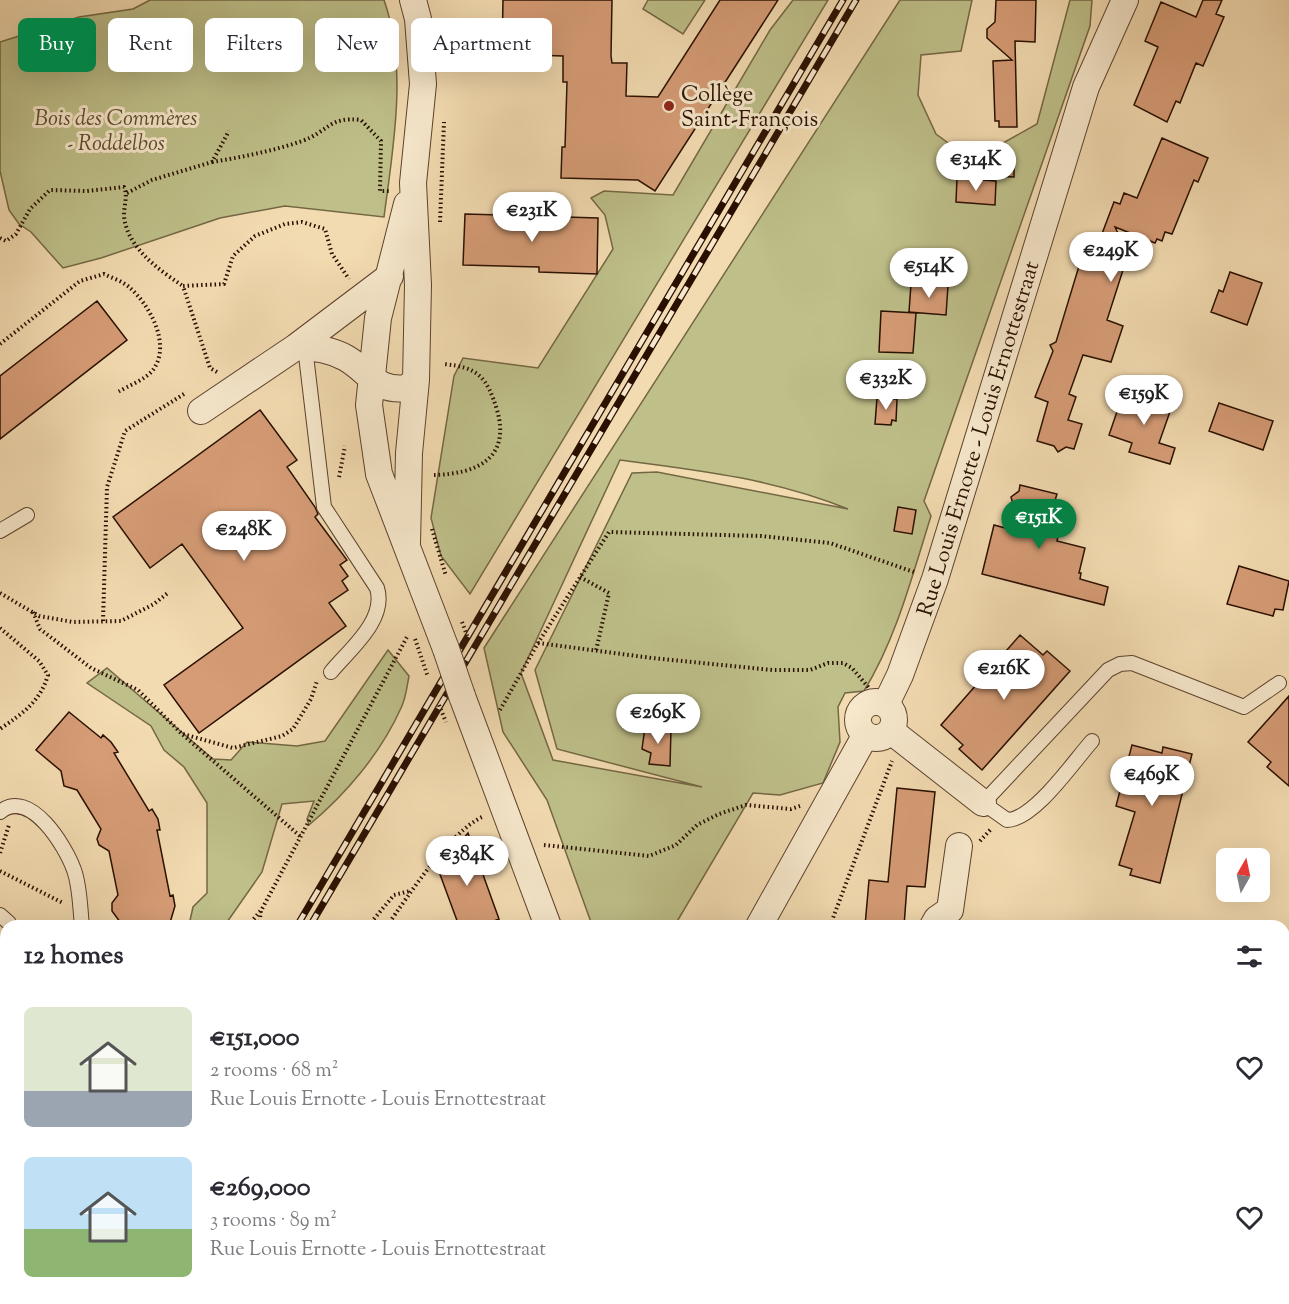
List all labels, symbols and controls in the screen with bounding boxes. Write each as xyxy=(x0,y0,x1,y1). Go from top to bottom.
chip: Buy xyxy=(18,18,96,72)
chip: Rent xyxy=(108,18,193,72)
chip: Filters xyxy=(205,18,303,72)
chip: New xyxy=(315,18,399,72)
chip: Apartment xyxy=(411,18,552,72)
place label: Collège Saint-François xyxy=(681,80,818,137)
marker: Collège Saint-François xyxy=(662,99,676,113)
park label: Bois des Commères - Roddelbos xyxy=(35,104,197,161)
pin: €314K xyxy=(934,141,1018,192)
text: €314K xyxy=(950,146,1002,175)
pin: €231K xyxy=(490,192,574,243)
text: €231K xyxy=(507,197,557,226)
pin: €249K xyxy=(1069,232,1153,283)
text: €249K xyxy=(1083,237,1139,266)
pin: €514K xyxy=(887,248,971,299)
text: €514K xyxy=(904,253,954,282)
street label: Rue Louis Ernotte - Louis Ernottestraat xyxy=(911,257,1049,620)
pin: €332K xyxy=(844,360,928,411)
text: €332K xyxy=(860,365,912,394)
pin: €159K xyxy=(1102,375,1186,426)
text: €159K xyxy=(1119,380,1169,409)
pin: €151K xyxy=(997,499,1081,550)
text: €151K xyxy=(1015,504,1063,533)
pin: €248K xyxy=(202,511,286,562)
text: €248K xyxy=(216,516,272,545)
pin: €216K xyxy=(962,650,1046,701)
text: €216K xyxy=(978,655,1030,684)
pin: €269K xyxy=(616,694,700,745)
text: €269K xyxy=(630,699,686,728)
pin: €469K xyxy=(1110,756,1194,807)
text: €469K xyxy=(1124,761,1180,790)
pin: €384K xyxy=(425,836,509,887)
text: €384K xyxy=(440,841,494,870)
north arrow xyxy=(1216,848,1270,902)
map controls xyxy=(1216,848,1270,902)
text: 12 homes xyxy=(24,938,123,975)
icon: filters xyxy=(1233,940,1266,973)
text: €151,000 xyxy=(210,1020,300,1057)
icon: home xyxy=(72,1031,144,1103)
icon: heart xyxy=(1233,1051,1266,1084)
text: 2 rooms · 68 m² xyxy=(210,1057,338,1086)
text: Rue Louis Ernotte - Louis Ernottestraat xyxy=(210,1086,546,1115)
text: €269,000 xyxy=(210,1170,310,1207)
icon: home xyxy=(72,1181,144,1253)
icon: heart xyxy=(1233,1201,1266,1234)
text: 3 rooms · 89 m² xyxy=(210,1207,337,1236)
text: Rue Louis Ernotte - Louis Ernottestraat xyxy=(210,1236,546,1265)

